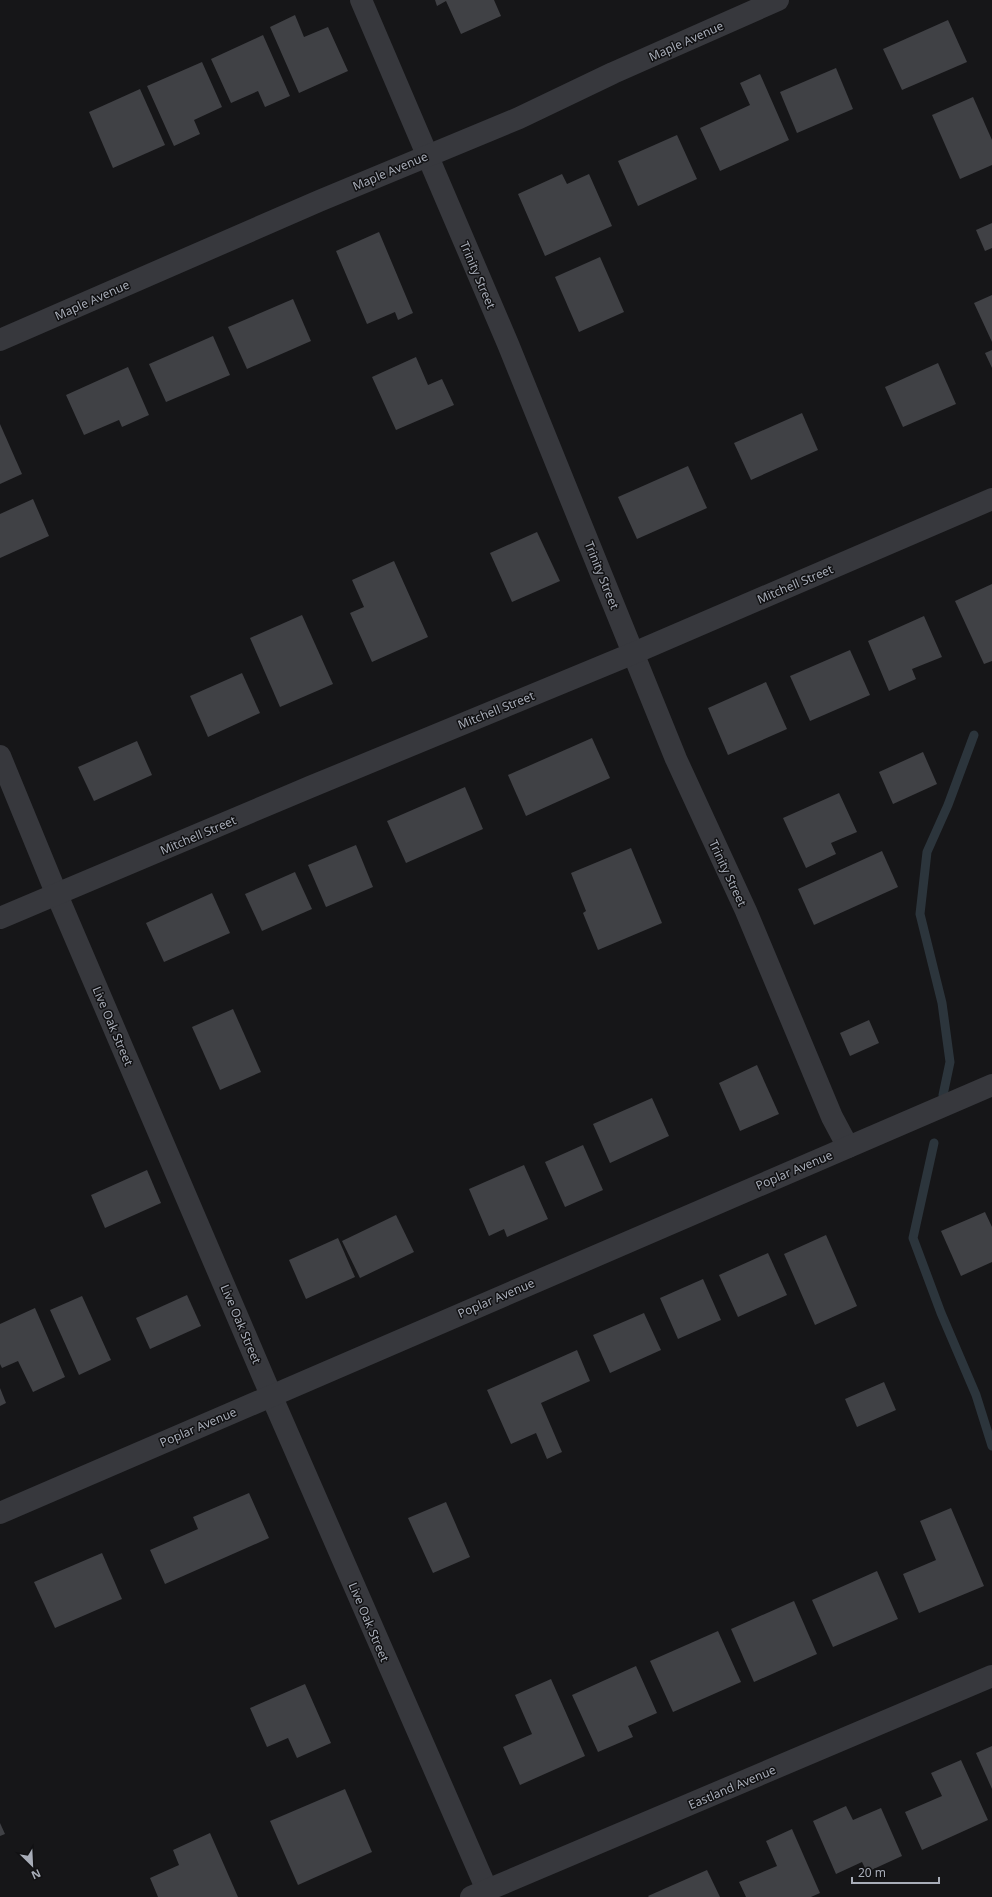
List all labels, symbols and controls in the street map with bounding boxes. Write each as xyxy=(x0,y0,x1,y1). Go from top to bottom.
street label: Maple Avenue xyxy=(646,17,726,65)
street label: Maple Avenue xyxy=(350,147,430,194)
street label: Trinity Street xyxy=(456,239,500,312)
street label: Maple Avenue xyxy=(52,276,132,324)
street label: Trinity Street xyxy=(581,539,624,612)
street label: Mitchell Street xyxy=(754,560,836,608)
street label: Mitchell Street xyxy=(455,687,537,733)
street label: Mitchell Street xyxy=(157,811,239,859)
street label: Trinity Street xyxy=(705,837,751,910)
street label: Live Oak Street xyxy=(89,984,138,1069)
street label: Poplar Avenue xyxy=(753,1146,835,1194)
street label: Poplar Avenue xyxy=(455,1274,537,1322)
street label: Live Oak Street xyxy=(217,1282,266,1367)
street label: Poplar Avenue xyxy=(157,1403,239,1451)
street label: Live Oak Street xyxy=(345,1580,394,1665)
street label: Eastland Avenue xyxy=(686,1761,778,1813)
north arrow xyxy=(12,1845,52,1885)
scale bar xyxy=(852,1859,939,1885)
text: 20 m xyxy=(858,1864,886,1881)
text: N xyxy=(29,1866,43,1883)

